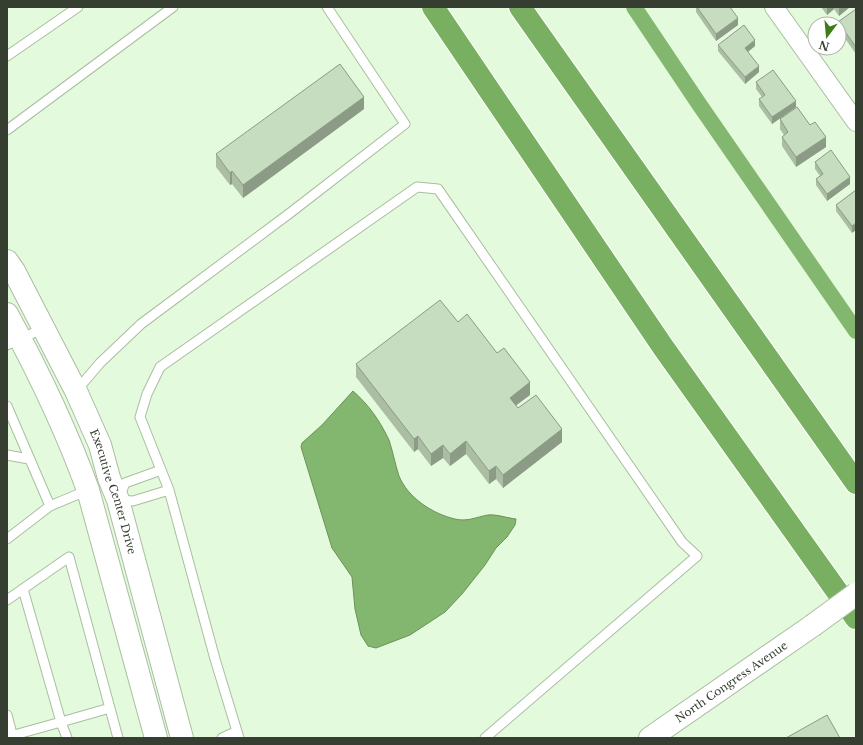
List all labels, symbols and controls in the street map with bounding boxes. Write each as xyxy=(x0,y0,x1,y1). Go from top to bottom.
north arrow xyxy=(807,16,847,56)
text: N xyxy=(817,37,831,54)
street label: Executive Center Drive xyxy=(87,427,139,556)
street label: North Congress Avenue xyxy=(673,638,790,725)

